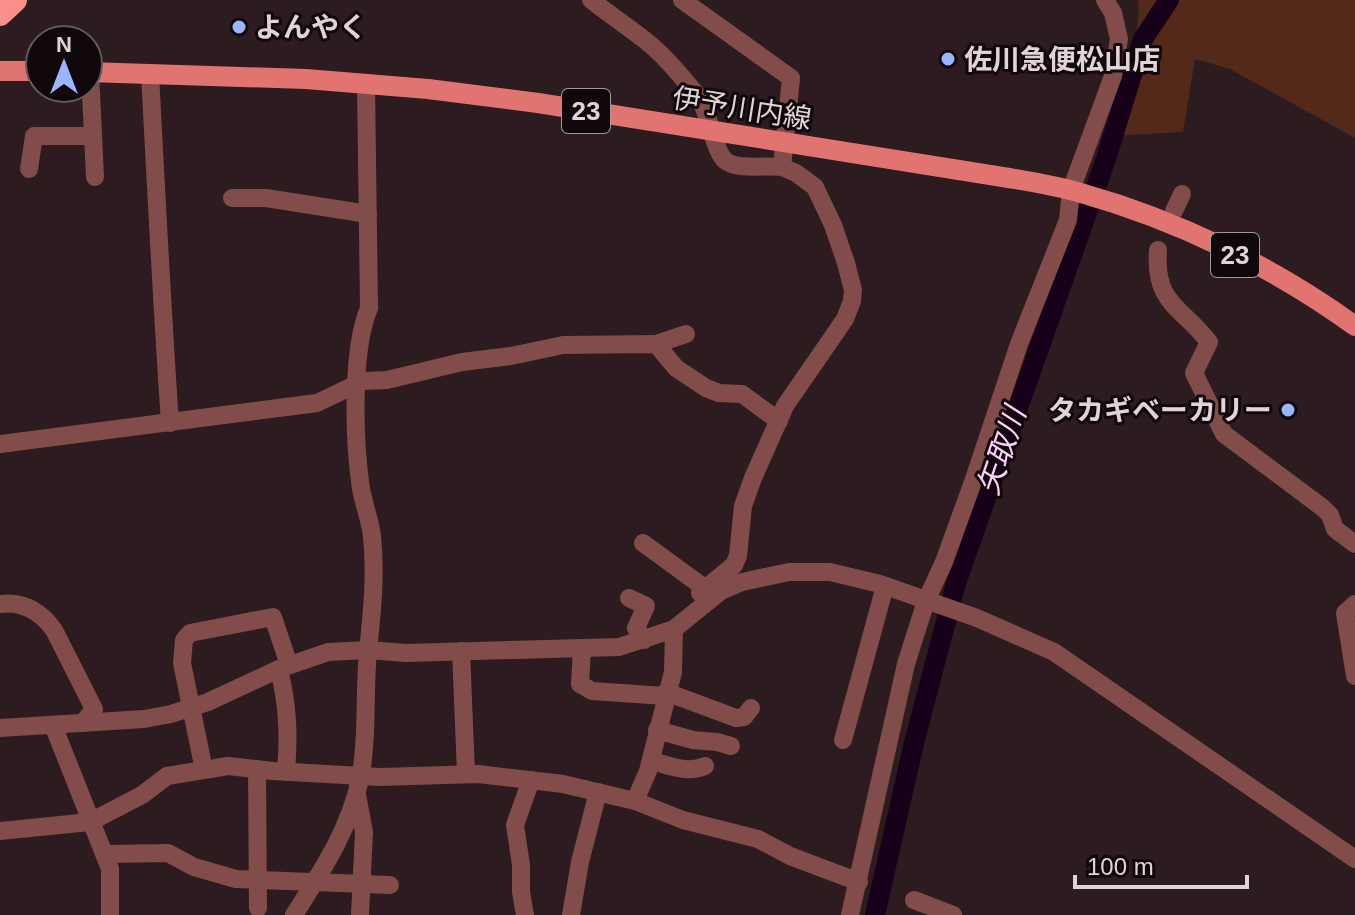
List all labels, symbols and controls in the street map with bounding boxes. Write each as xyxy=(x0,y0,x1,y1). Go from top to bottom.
place label: よんやく xyxy=(255,12,367,43)
marker: よんやく xyxy=(230,18,248,36)
north arrow xyxy=(24,24,104,104)
text: N xyxy=(56,32,72,57)
place label: 佐川急便松山店 xyxy=(964,44,1160,75)
marker: 佐川急便松山店 xyxy=(939,50,957,68)
street label: 伊予川内線 xyxy=(670,82,813,135)
road number: 23 xyxy=(562,89,610,133)
road number: 23 xyxy=(1211,233,1259,277)
place label: タカギベーカリー xyxy=(1048,395,1272,426)
water label: 矢取川 xyxy=(971,400,1033,499)
marker: タカギベーカリー xyxy=(1279,401,1297,419)
scale bar xyxy=(1075,839,1247,889)
text: 100 m xyxy=(1087,853,1154,880)

